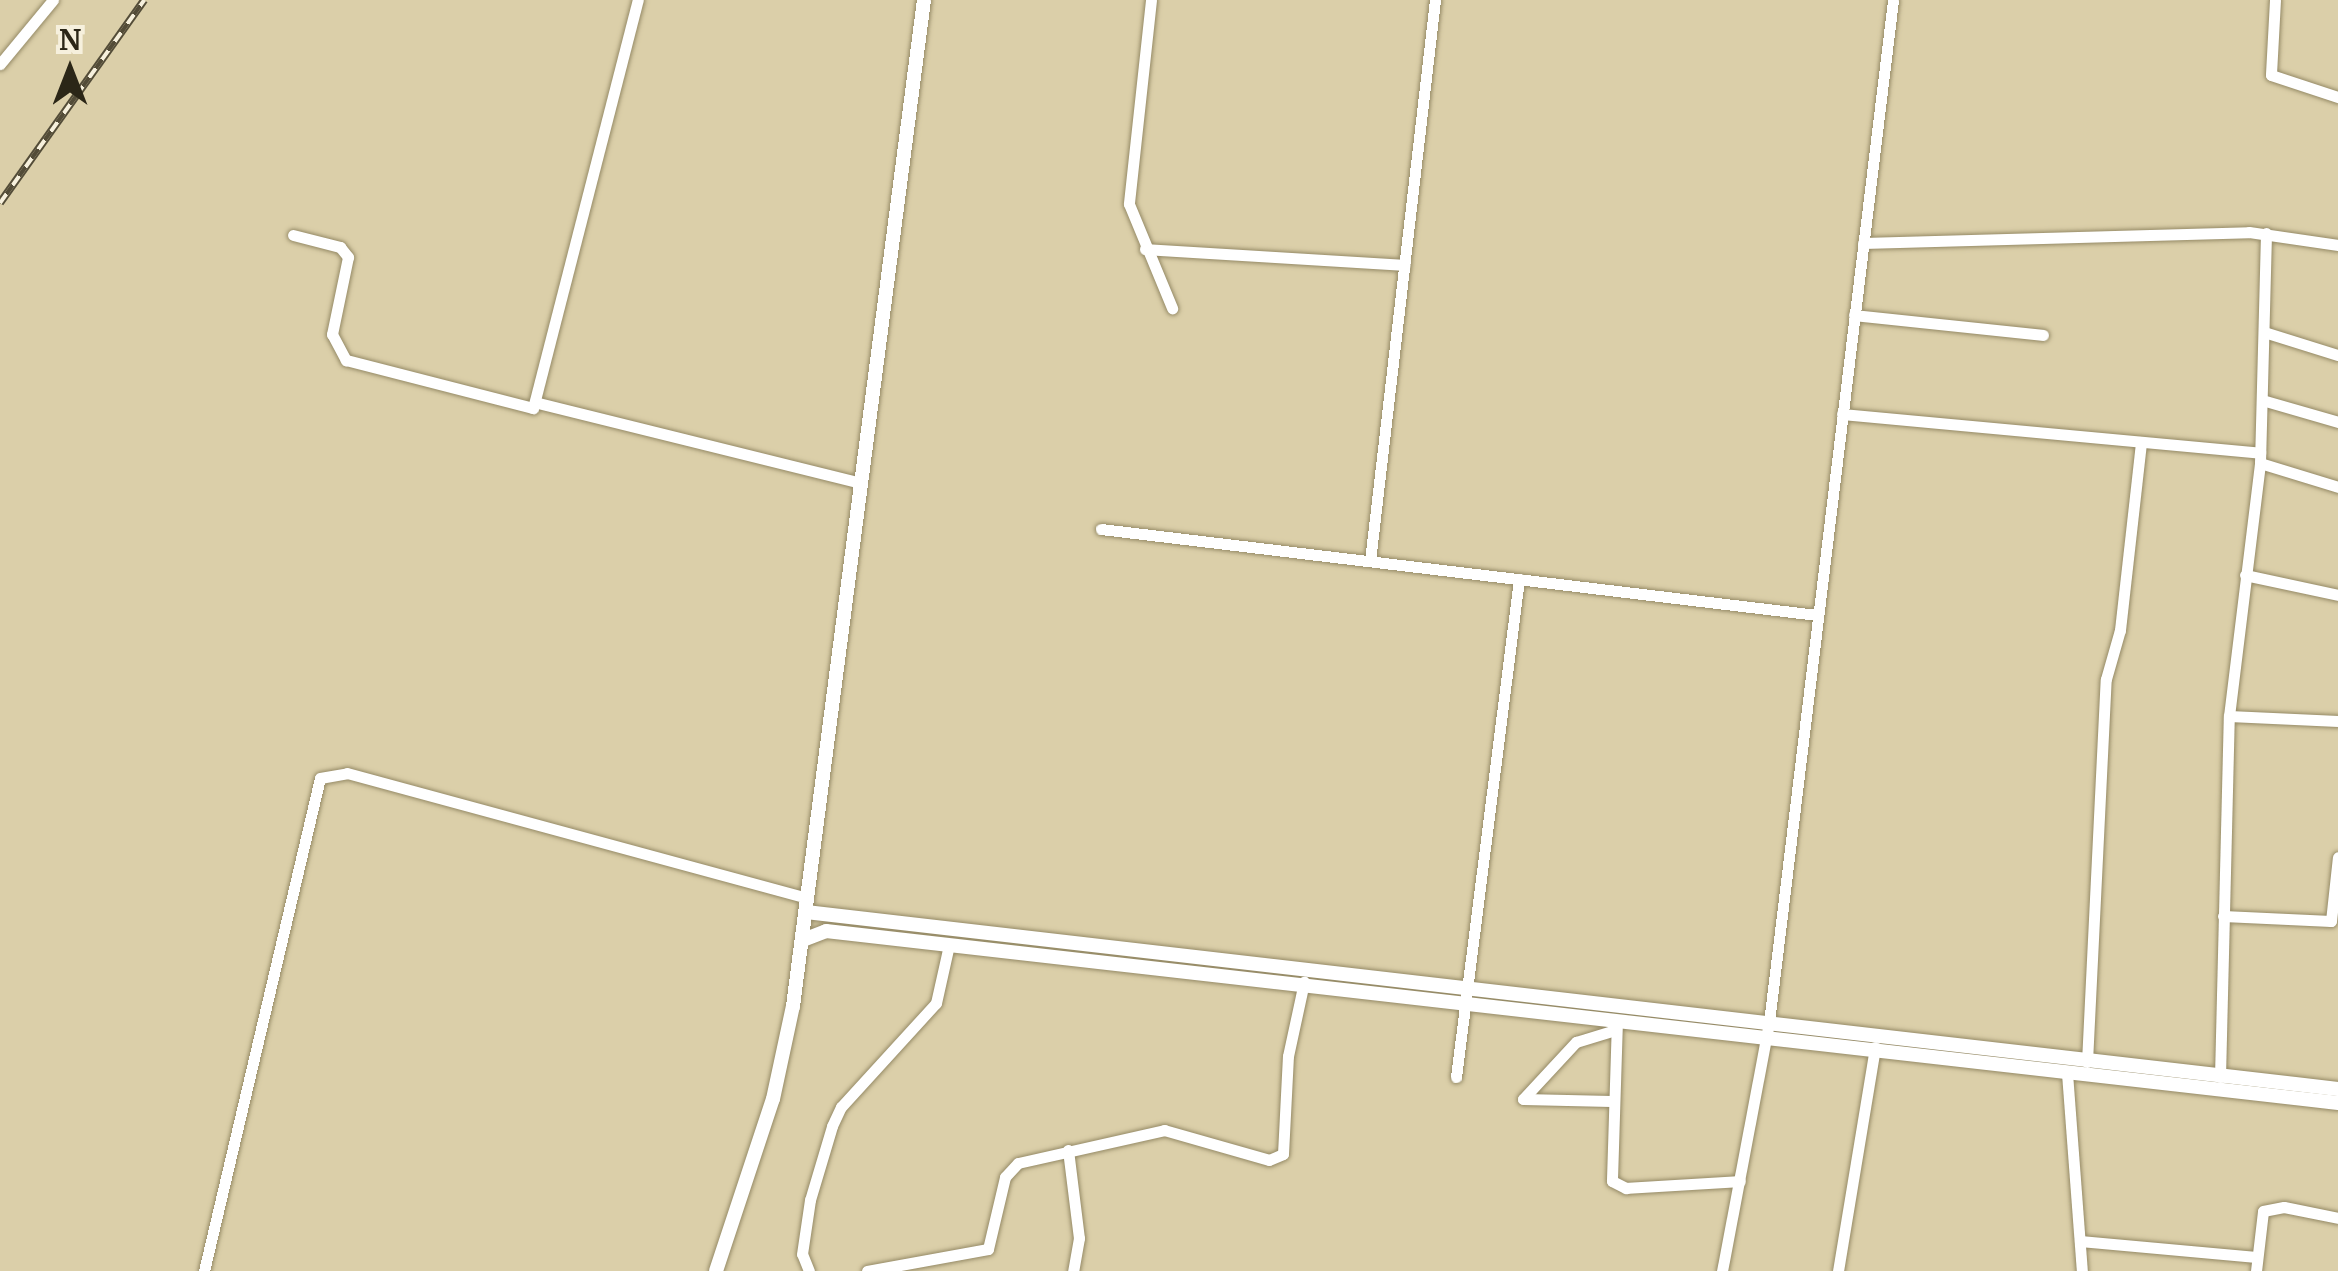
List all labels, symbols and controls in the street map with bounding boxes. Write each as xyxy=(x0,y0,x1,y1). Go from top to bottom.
north arrow xyxy=(20,20,120,120)
text: N xyxy=(59,22,81,58)

